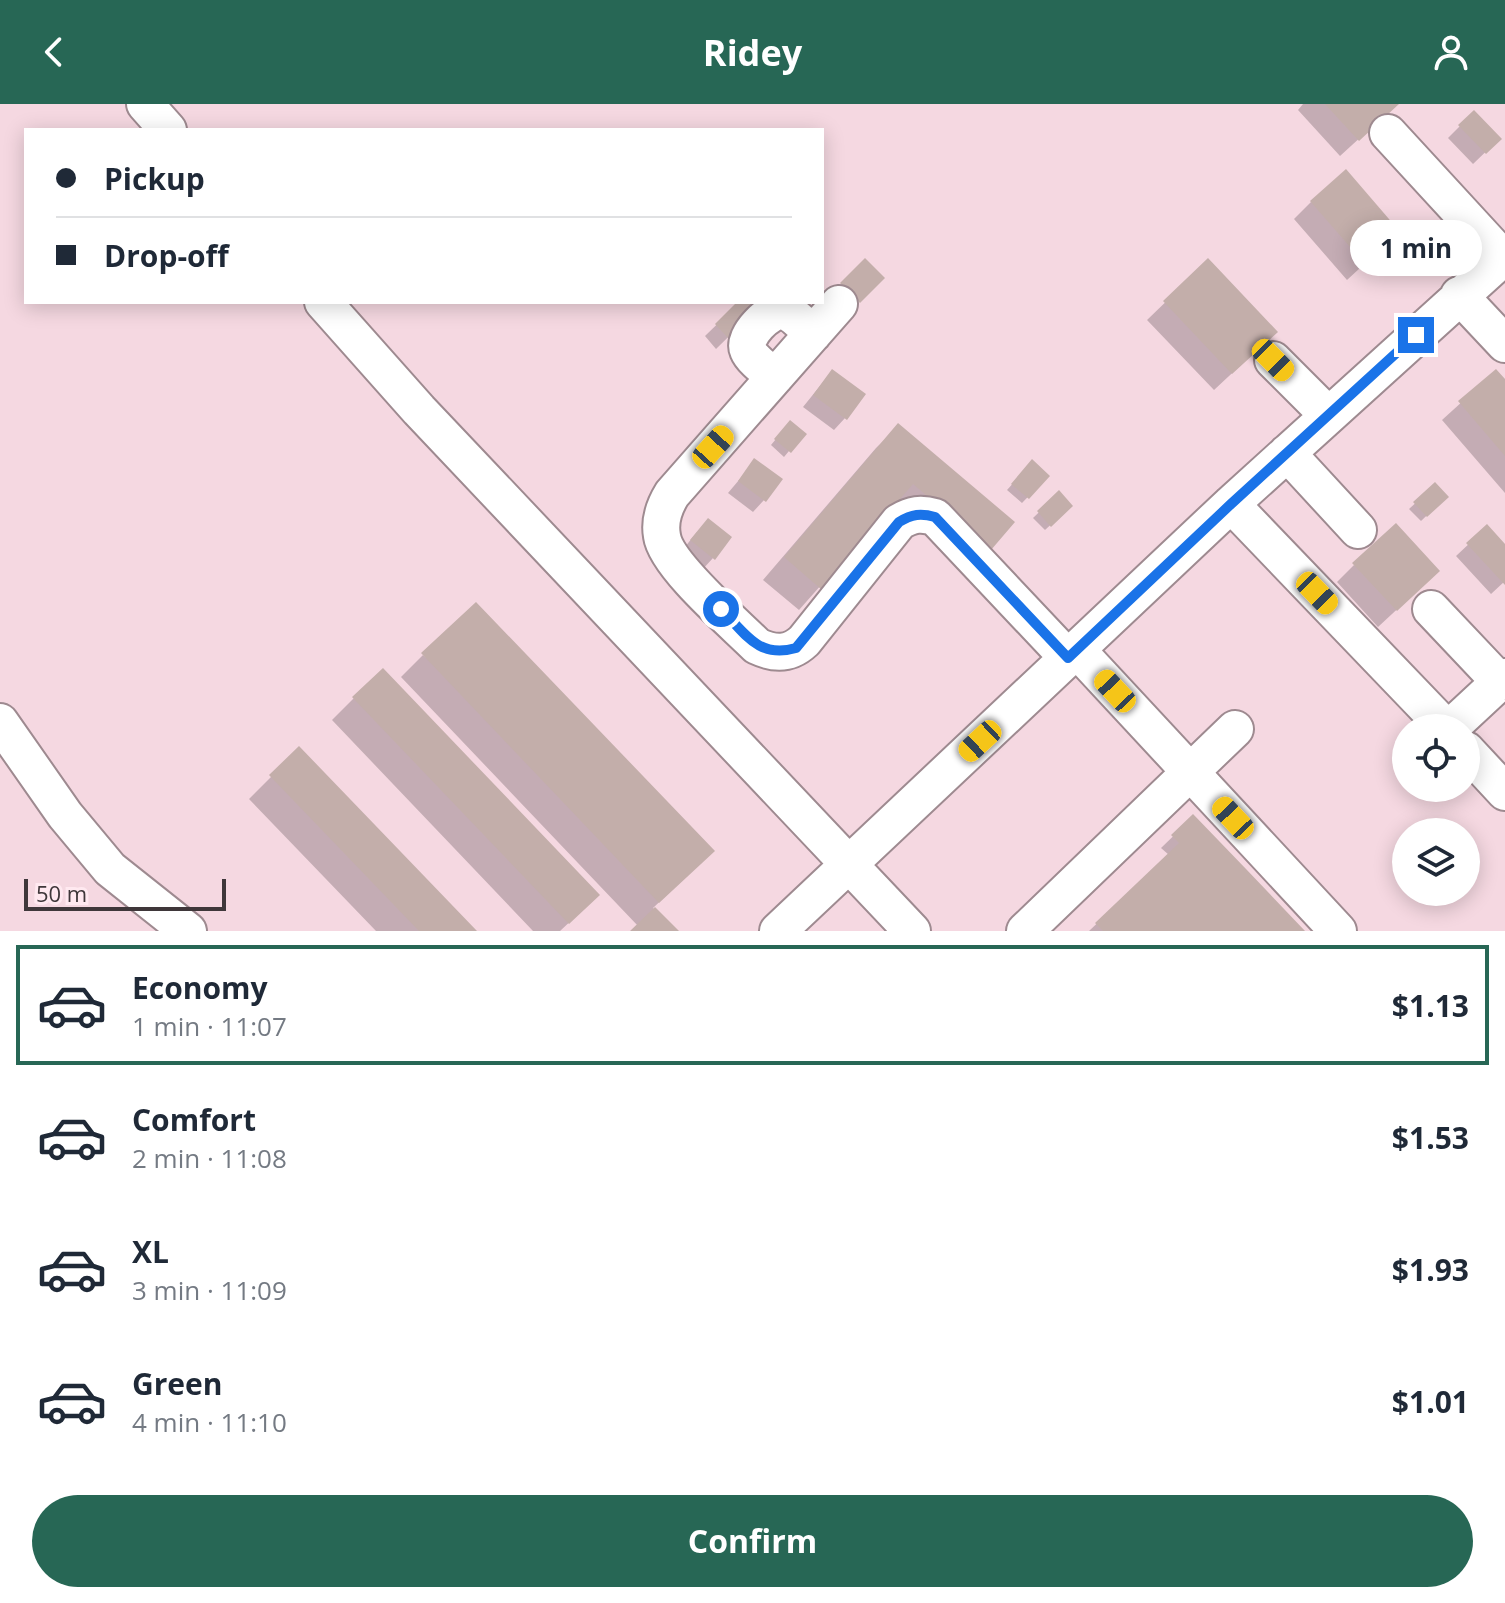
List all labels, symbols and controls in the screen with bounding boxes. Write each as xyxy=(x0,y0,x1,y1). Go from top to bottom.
text: Ridey xyxy=(703,28,802,77)
icon: back xyxy=(32,30,76,74)
icon: person xyxy=(1429,30,1473,74)
text: Pickup xyxy=(104,158,205,199)
callout: 1 min xyxy=(1350,219,1482,275)
text: 1 min xyxy=(1380,230,1452,266)
text: Drop-off xyxy=(104,235,229,276)
route end xyxy=(1398,317,1434,353)
car xyxy=(1248,335,1298,385)
car xyxy=(688,421,738,473)
car xyxy=(1292,567,1342,619)
route start xyxy=(703,591,739,627)
car xyxy=(1090,665,1140,717)
map controls xyxy=(1392,714,1480,906)
button: locate xyxy=(1392,714,1480,802)
car xyxy=(954,716,1006,766)
car xyxy=(1208,792,1258,844)
button: layers xyxy=(1392,818,1480,906)
scale bar xyxy=(24,875,226,911)
text: 50 m xyxy=(36,878,87,908)
text: Economy xyxy=(132,967,268,1008)
icon: car xyxy=(36,969,108,1041)
text: $1.13 xyxy=(1392,985,1469,1026)
text: 1 min · 11:07 xyxy=(132,1008,287,1044)
text: Comfort xyxy=(132,1099,256,1140)
icon: car xyxy=(36,1101,108,1173)
text: $1.53 xyxy=(1392,1117,1469,1158)
text: 2 min · 11:08 xyxy=(132,1140,287,1176)
text: XL xyxy=(132,1231,169,1272)
icon: car xyxy=(36,1233,108,1305)
text: $1.93 xyxy=(1392,1249,1469,1290)
text: 3 min · 11:09 xyxy=(132,1272,287,1308)
text: Green xyxy=(132,1363,223,1404)
icon: car xyxy=(36,1365,108,1437)
text: $1.01 xyxy=(1392,1381,1469,1422)
text: 4 min · 11:10 xyxy=(132,1404,287,1440)
button: Confirm xyxy=(32,1495,1473,1587)

